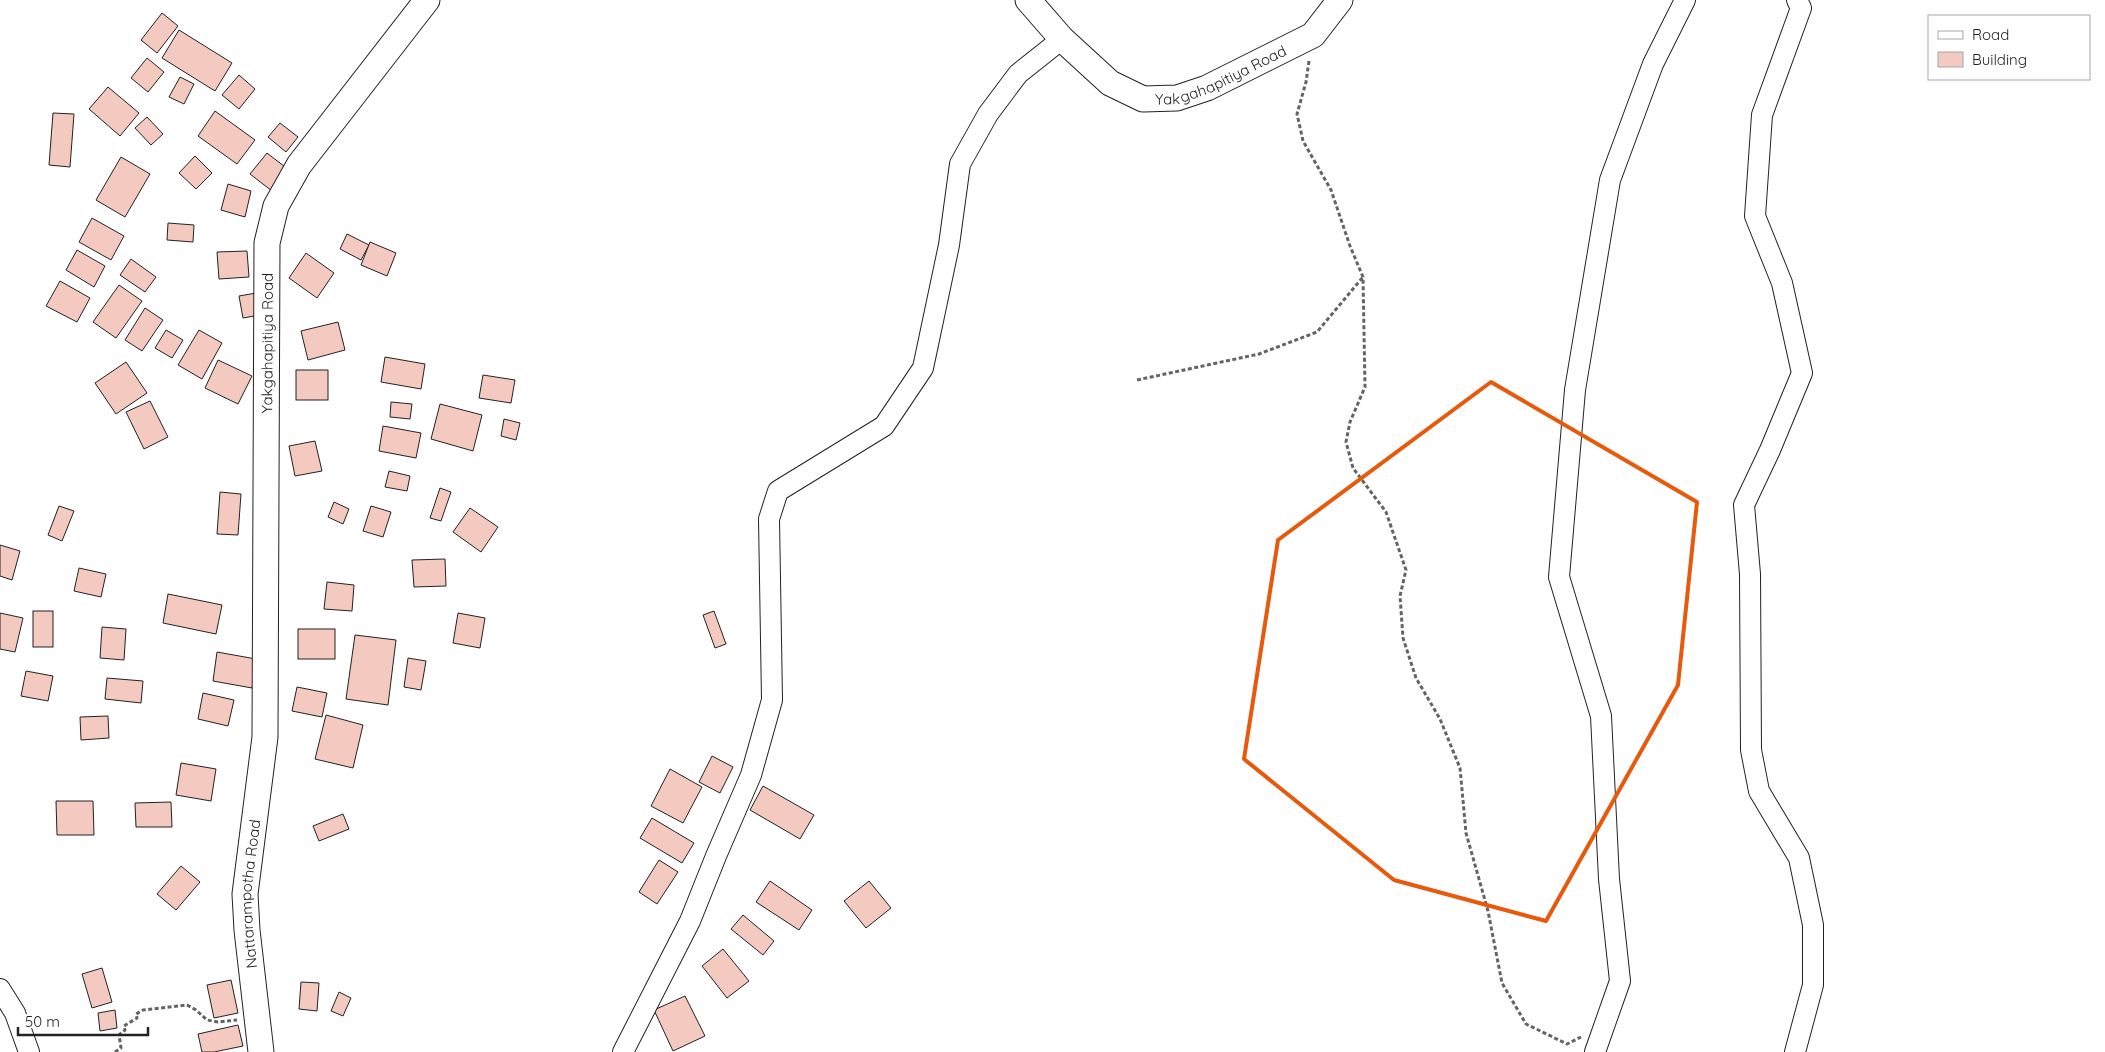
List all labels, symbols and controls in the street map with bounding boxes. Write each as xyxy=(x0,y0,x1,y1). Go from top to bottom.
legend xyxy=(1928,15,2090,80)
text: Road xyxy=(1972,25,2009,44)
street label: Yakgahapitiya Road xyxy=(1155,41,1289,108)
text: Building xyxy=(1972,50,2027,69)
street label: Yakgahapitiya Road xyxy=(257,273,276,413)
street label: Nattarampotha Road xyxy=(235,818,264,970)
scale bar xyxy=(18,1004,148,1036)
text: 50 m xyxy=(25,1012,60,1031)

